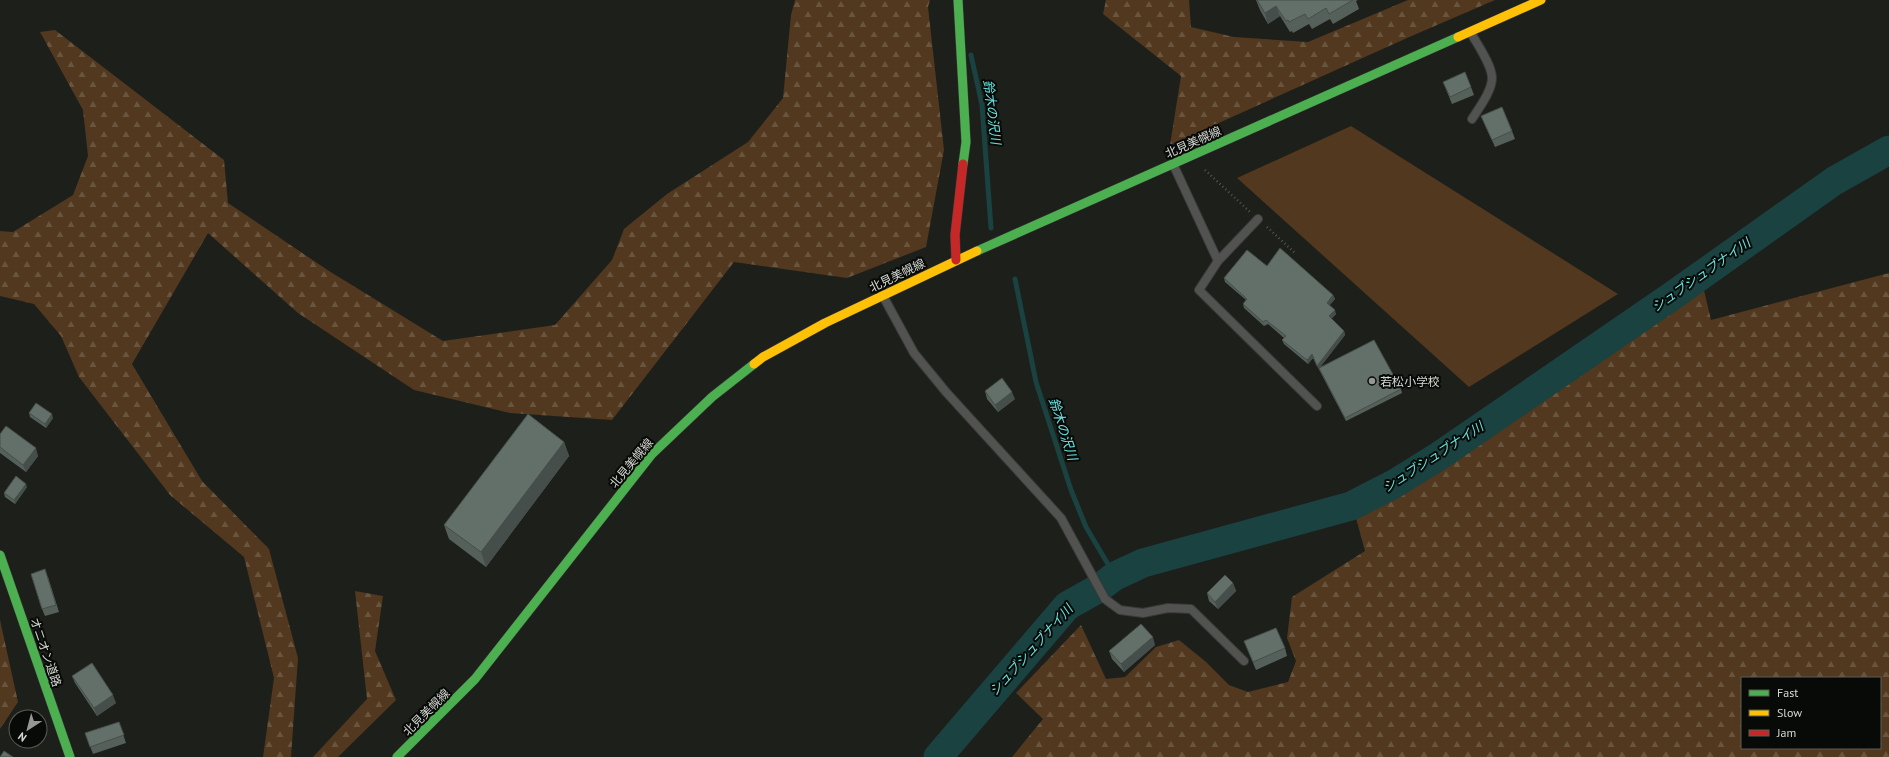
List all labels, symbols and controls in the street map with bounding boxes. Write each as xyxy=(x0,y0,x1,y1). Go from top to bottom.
water label: 鈴木の沢川 xyxy=(980,79,1005,147)
street label: 北見美幌線 xyxy=(1163,123,1223,161)
water label: シュブシュブナイ川 xyxy=(1648,233,1755,316)
street label: 北見美幌線 xyxy=(867,255,927,295)
place label: 若松小学校 xyxy=(1380,374,1440,389)
marker: 若松小学校 xyxy=(1367,376,1377,386)
water label: 鈴木の沢川 xyxy=(1045,395,1082,464)
water label: シュブシュブナイ川 xyxy=(1379,417,1488,496)
street label: 北見美幌線 xyxy=(606,435,656,491)
water label: シュブシュブナイ川 xyxy=(986,599,1078,699)
street label: オニオン道路 xyxy=(27,616,65,688)
legend xyxy=(1741,677,1881,749)
street label: 北見美幌線 xyxy=(399,685,453,739)
text: Fast xyxy=(1777,685,1798,700)
text: Slow xyxy=(1777,705,1802,720)
north arrow xyxy=(8,709,48,749)
text: Jam xyxy=(1776,725,1796,740)
text: N xyxy=(15,729,29,745)

